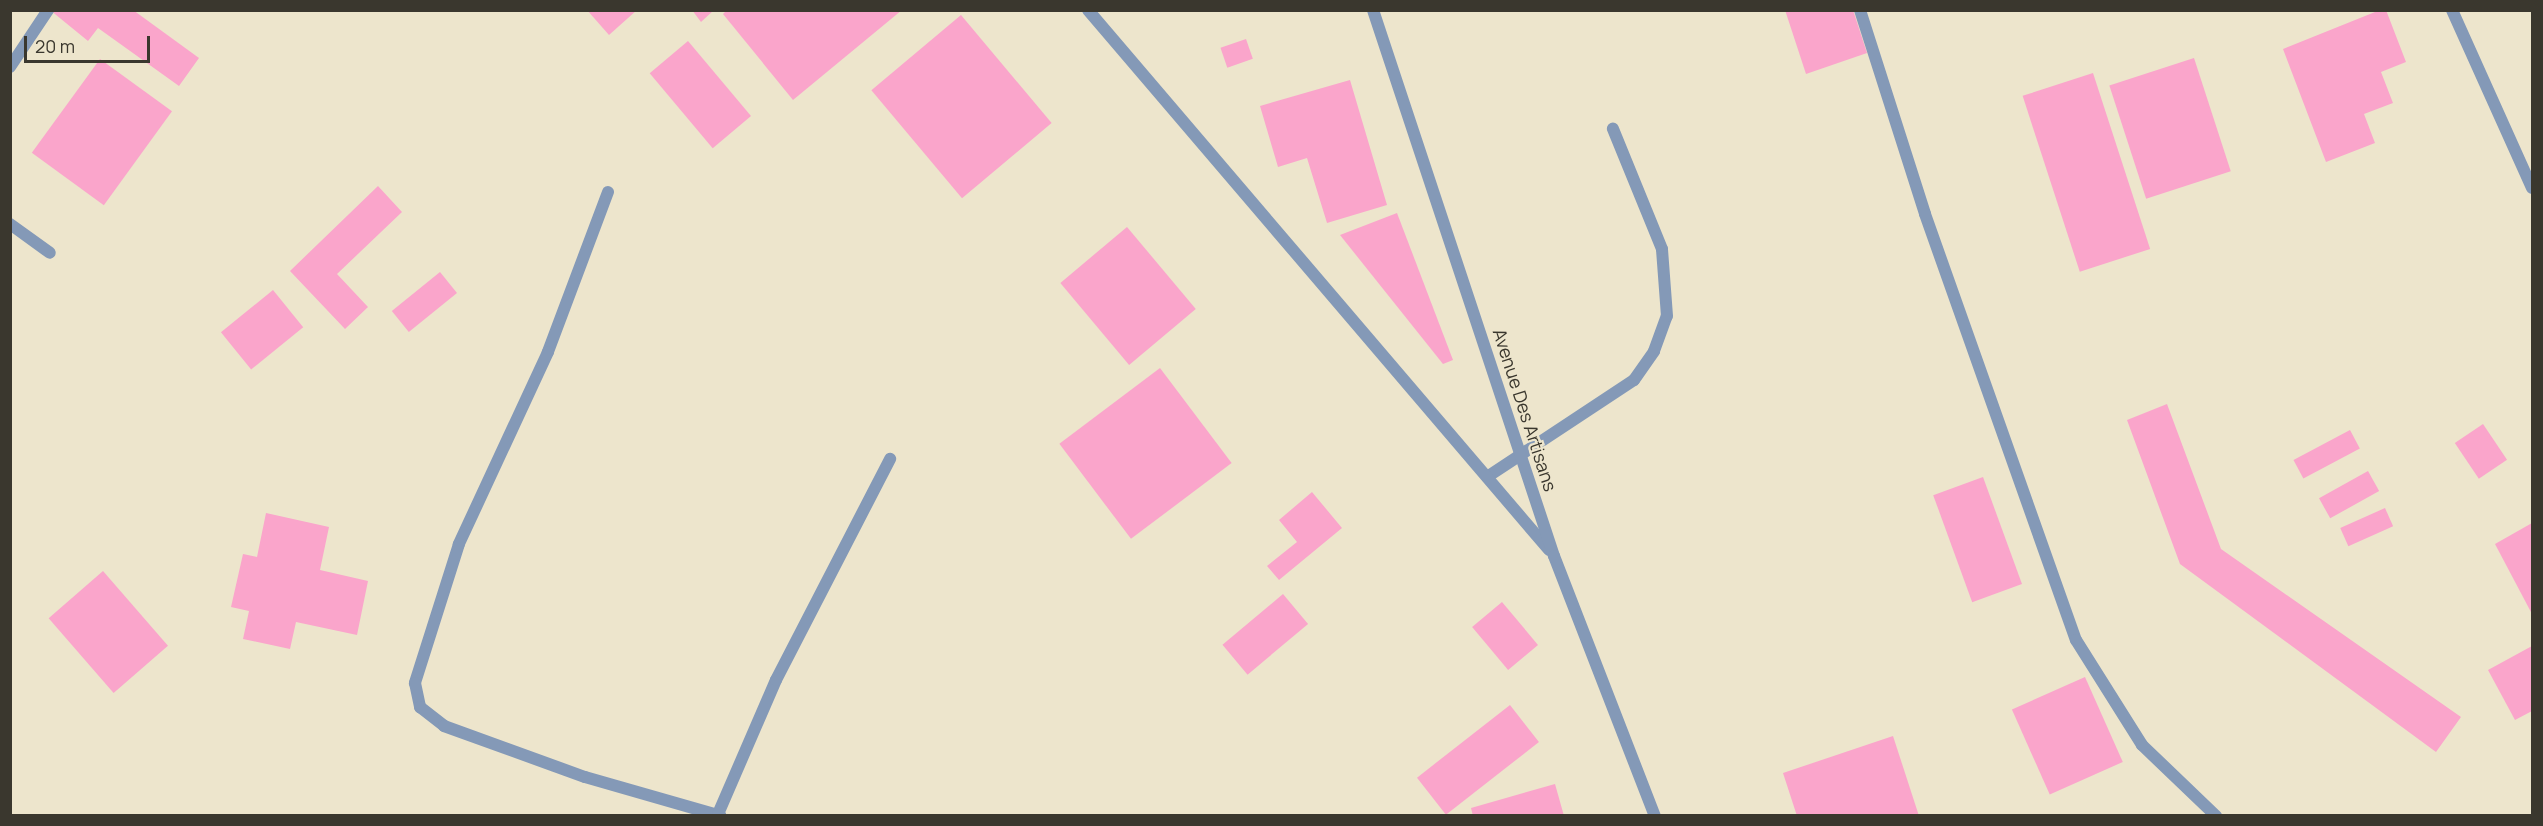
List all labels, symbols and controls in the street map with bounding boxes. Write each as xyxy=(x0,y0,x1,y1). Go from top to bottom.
scale bar xyxy=(27,24,153,62)
text: 20 m xyxy=(35,34,75,58)
street label: Avenue Des Artisans xyxy=(1488,326,1562,494)

